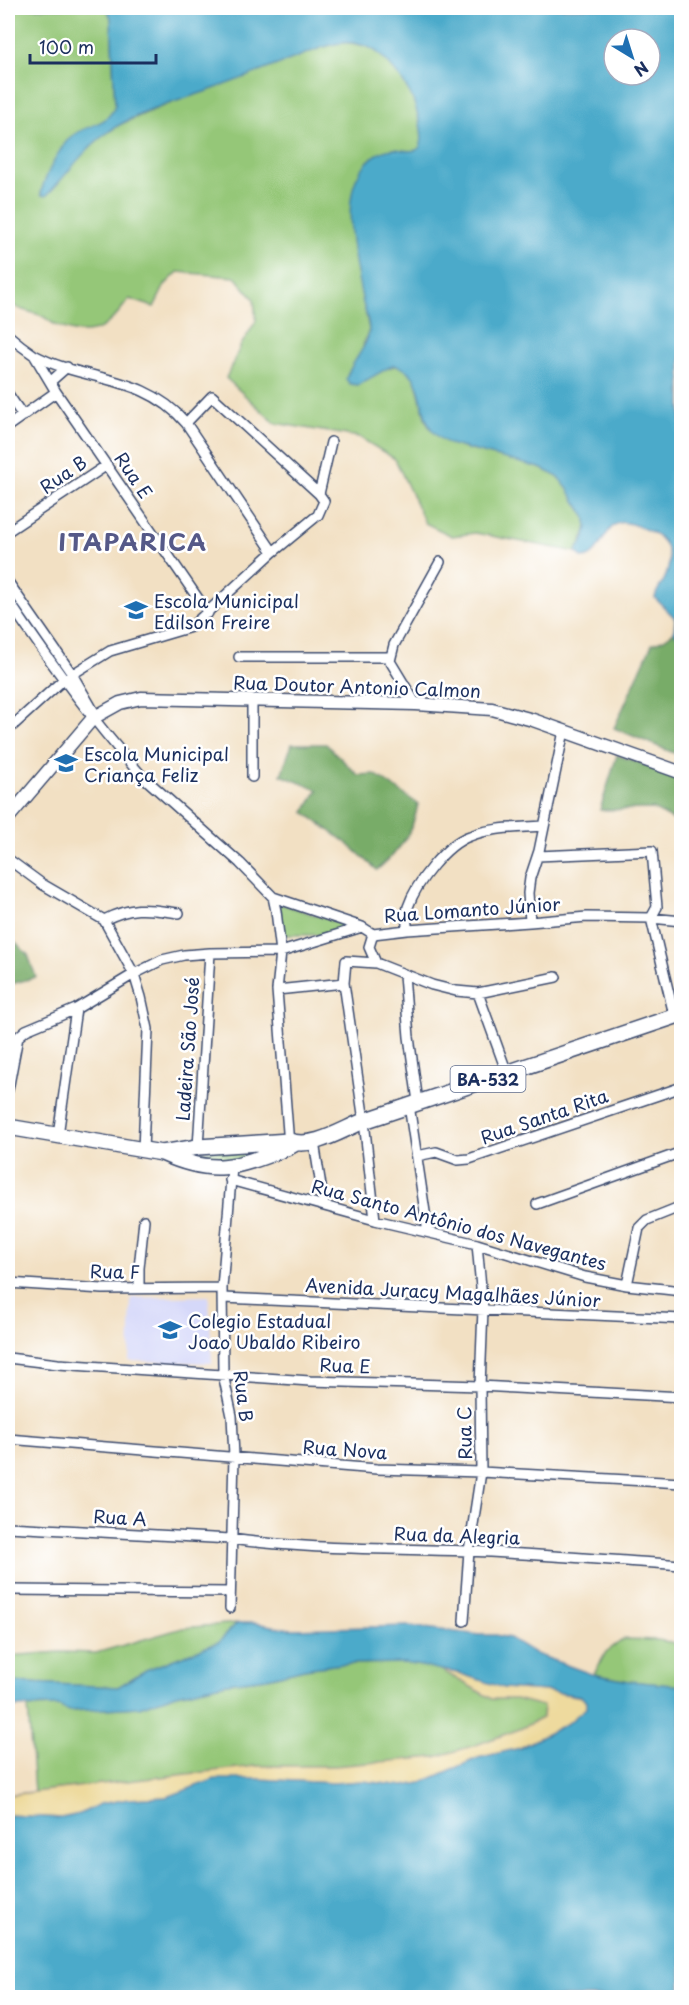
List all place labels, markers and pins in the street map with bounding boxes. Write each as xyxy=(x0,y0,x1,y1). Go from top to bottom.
place label: Escola Municipal Edilson Freire xyxy=(154,587,299,635)
school or university icon: Escola Municipal Edilson Freire xyxy=(123,597,149,623)
place label: Escola Municipal Criança Feliz xyxy=(84,740,229,788)
school or university icon: Escola Municipal Criança Feliz xyxy=(53,750,79,776)
place label: Colegio Estadual Joao Ubaldo Ribeiro xyxy=(188,1307,361,1355)
school or university icon: Colegio Estadual Joao Ubaldo Ribeiro xyxy=(157,1317,183,1343)

